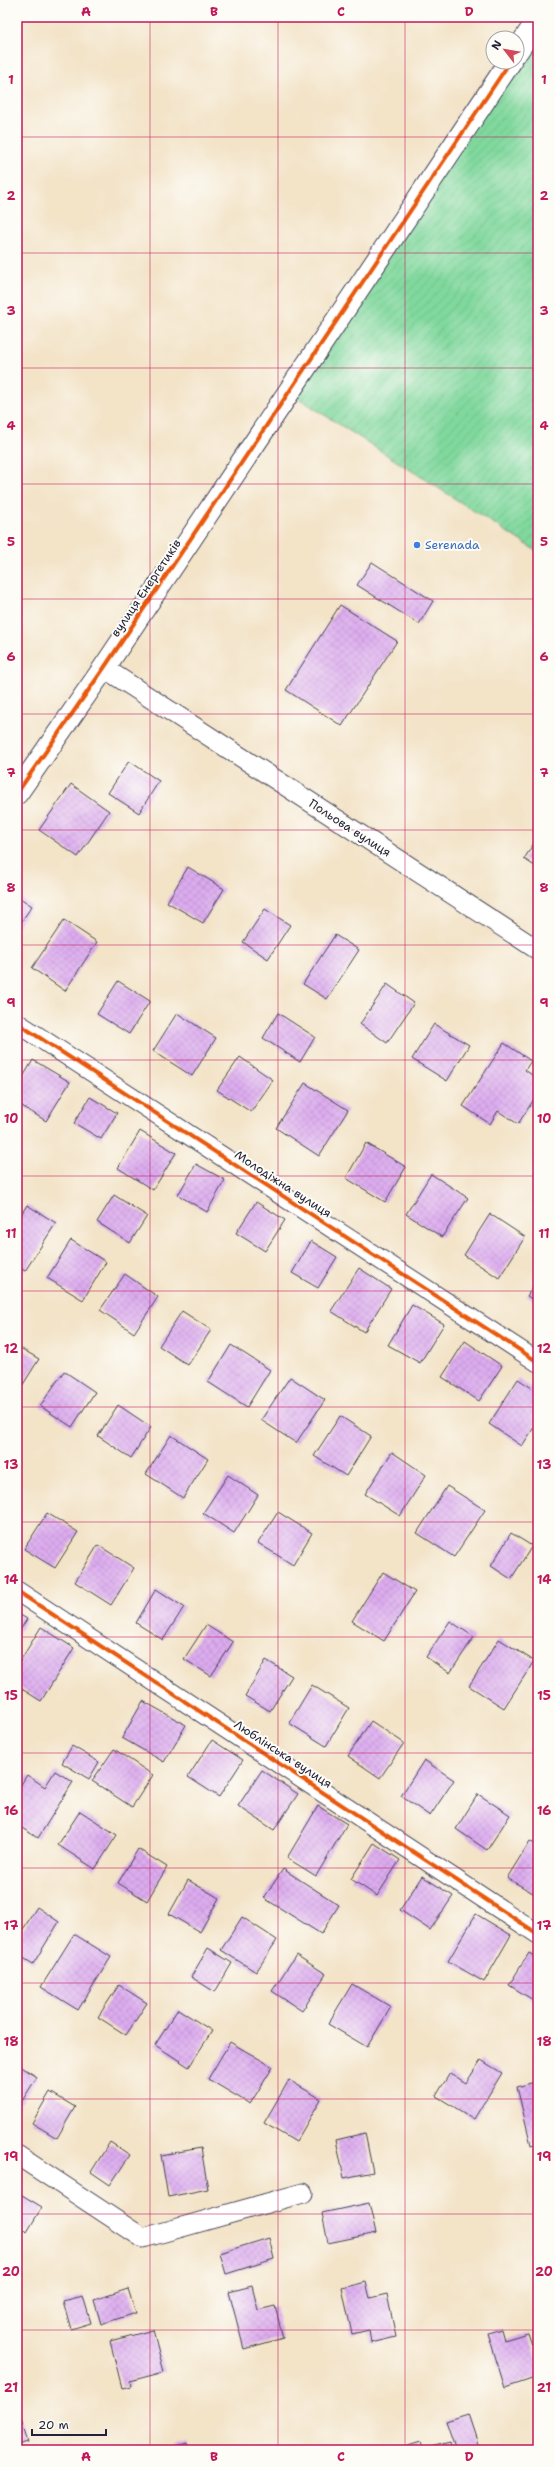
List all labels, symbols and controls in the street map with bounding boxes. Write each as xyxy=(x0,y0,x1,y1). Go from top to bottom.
text: A xyxy=(81,3,91,20)
text: B xyxy=(210,3,218,20)
text: C xyxy=(337,3,345,20)
text: D xyxy=(464,3,474,20)
north arrow xyxy=(485,30,525,70)
text: N xyxy=(488,37,506,53)
text: 1 xyxy=(8,71,14,88)
text: 1 xyxy=(541,71,547,88)
text: 2 xyxy=(6,187,16,204)
text: 2 xyxy=(539,187,549,204)
text: 3 xyxy=(6,302,16,319)
text: 3 xyxy=(539,302,549,319)
text: 4 xyxy=(6,417,16,434)
text: 4 xyxy=(539,417,549,434)
text: 5 xyxy=(7,533,15,550)
text: 5 xyxy=(540,533,548,550)
street label: вулиця Енергетиків xyxy=(107,536,185,640)
place label: Serenada xyxy=(425,537,480,553)
marker: Serenada xyxy=(412,540,422,550)
text: 6 xyxy=(6,648,16,665)
text: 6 xyxy=(539,648,549,665)
text: 7 xyxy=(6,764,16,781)
text: 7 xyxy=(539,764,549,781)
street label: Польова вулиця xyxy=(306,795,394,861)
text: 8 xyxy=(6,879,16,896)
text: 8 xyxy=(539,879,549,896)
text: 9 xyxy=(6,994,16,1011)
text: 9 xyxy=(539,994,549,1011)
text: 10 xyxy=(4,1110,18,1127)
text: 10 xyxy=(537,1110,551,1127)
street label: Молодіжна вулиця xyxy=(232,1147,334,1221)
text: 11 xyxy=(5,1225,17,1242)
text: 11 xyxy=(538,1225,550,1242)
text: 12 xyxy=(4,1340,18,1357)
text: 12 xyxy=(537,1340,551,1357)
text: 13 xyxy=(4,1456,18,1473)
text: 13 xyxy=(537,1456,551,1473)
text: 14 xyxy=(4,1571,18,1588)
text: 14 xyxy=(537,1571,551,1588)
text: 15 xyxy=(4,1687,18,1704)
text: 15 xyxy=(537,1687,551,1704)
street label: Люблінська вулиця xyxy=(231,1716,335,1792)
text: 16 xyxy=(4,1802,18,1819)
text: 16 xyxy=(537,1802,551,1819)
text: 17 xyxy=(4,1917,18,1934)
text: 17 xyxy=(537,1917,551,1934)
text: 18 xyxy=(4,2033,18,2050)
text: 18 xyxy=(537,2033,551,2050)
text: 19 xyxy=(4,2148,18,2165)
text: 19 xyxy=(537,2148,551,2165)
text: 20 xyxy=(2,2263,20,2280)
text: 20 xyxy=(535,2263,553,2280)
text: 21 xyxy=(4,2379,18,2396)
text: 21 xyxy=(537,2379,551,2396)
scale bar xyxy=(32,2411,106,2437)
text: 20 m xyxy=(38,2417,69,2433)
text: A xyxy=(81,2448,91,2465)
text: B xyxy=(210,2448,218,2465)
text: C xyxy=(337,2448,345,2465)
text: D xyxy=(464,2448,474,2465)

